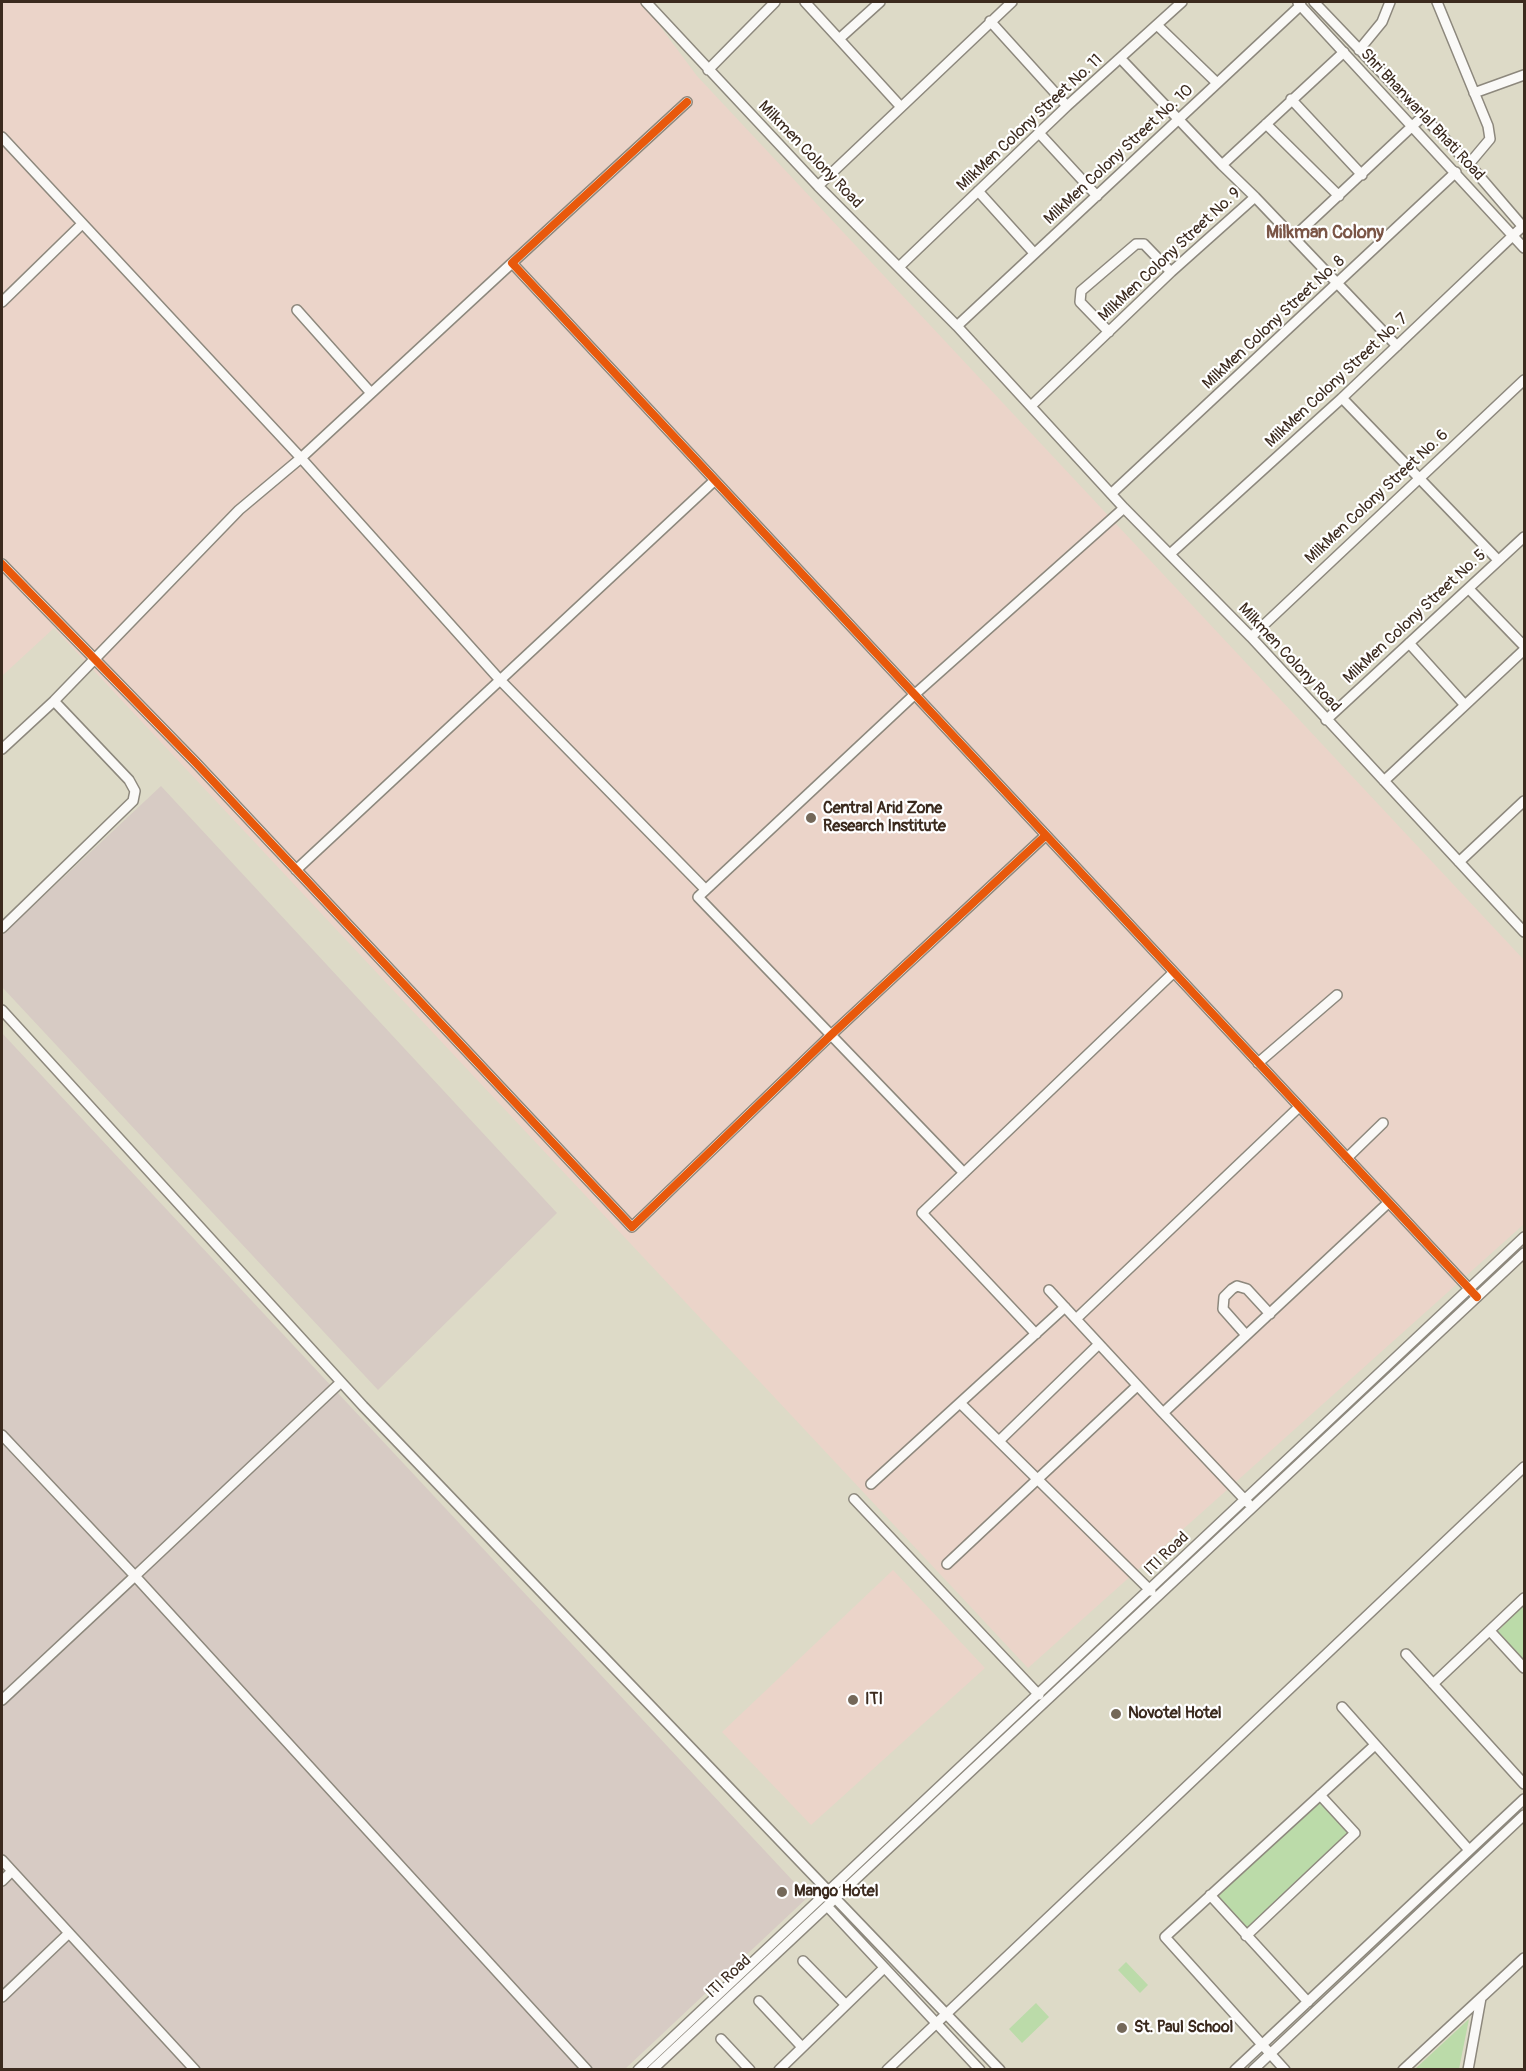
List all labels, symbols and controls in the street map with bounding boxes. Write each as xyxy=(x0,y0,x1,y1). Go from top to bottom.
street label: Shri Bhanwarlal Bhati Road xyxy=(1356,45,1488,185)
street label: MilkMen Colony Street No. 11 xyxy=(953,51,1107,195)
street label: MilkMen Colony Street No. 10 xyxy=(1041,81,1197,229)
street label: Milkmen Colony Road xyxy=(754,97,866,213)
street label: MilkMen Colony Street No. 9 xyxy=(1095,184,1245,326)
district label: Milkman Colony xyxy=(1266,222,1384,244)
street label: MilkMen Colony Street No. 8 xyxy=(1199,252,1349,394)
street label: MilkMen Colony Street No. 7 xyxy=(1262,310,1412,452)
street label: MilkMen Colony Street No. 6 xyxy=(1301,426,1453,568)
street label: MilkMen Colony Street No. 5 xyxy=(1340,546,1490,688)
street label: Milkmen Colony Road xyxy=(1234,600,1344,716)
place label: Central Arid Zone Research Institute xyxy=(823,799,946,837)
marker: Central Arid Zone Research Institute xyxy=(804,811,818,825)
street label: ITI Road xyxy=(1141,1528,1193,1580)
place label: ITI xyxy=(865,1690,883,1710)
marker: ITI xyxy=(846,1693,860,1707)
place label: Novotel Hotel xyxy=(1128,1704,1222,1724)
marker: Novotel Hotel xyxy=(1109,1707,1123,1721)
place label: Mango Hotel xyxy=(794,1882,879,1902)
marker: Mango Hotel xyxy=(775,1885,789,1899)
street label: ITI Road xyxy=(703,1951,755,2003)
place label: St. Paul School xyxy=(1134,2018,1233,2038)
marker: St. Paul School xyxy=(1115,2021,1129,2035)

